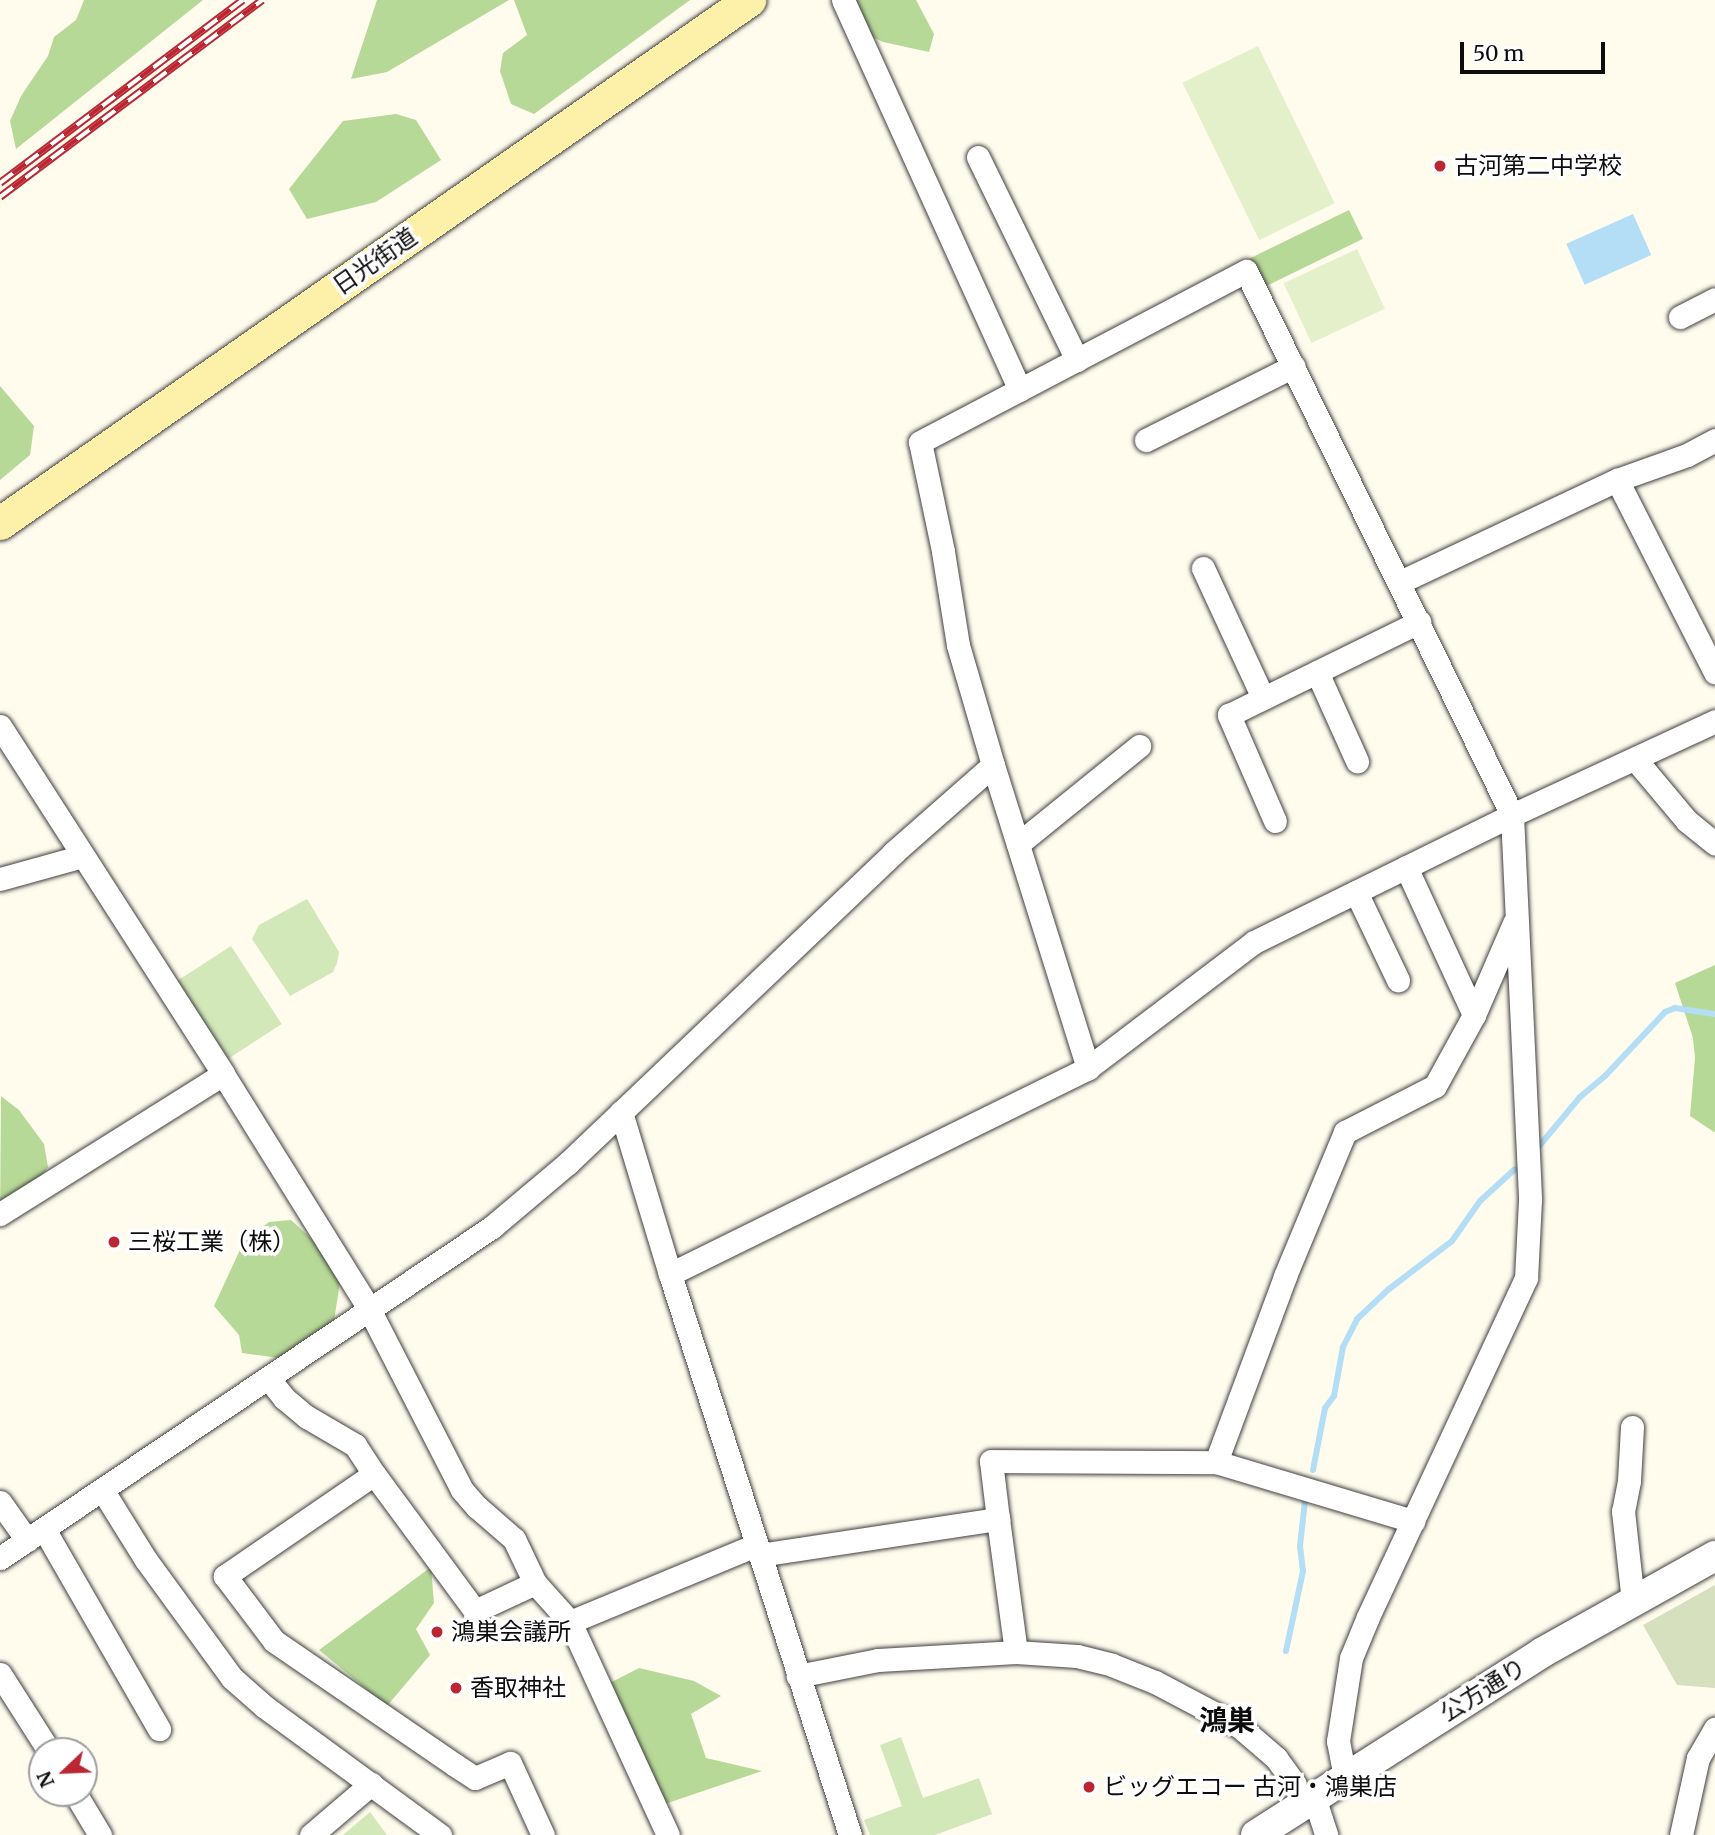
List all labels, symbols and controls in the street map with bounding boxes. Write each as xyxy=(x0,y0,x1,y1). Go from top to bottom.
scale bar xyxy=(1463,28,1608,72)
text: 50 m xyxy=(1473,40,1524,67)
place label: 古河第二中学校 xyxy=(1454,152,1622,180)
marker: 古河第二中学校 xyxy=(1432,158,1448,174)
street label: 日光街道 xyxy=(327,222,423,300)
place label: 三桜工業（株） xyxy=(128,1228,296,1256)
marker: 三桜工業（株） xyxy=(106,1234,122,1250)
place label: 鴻巣会議所 xyxy=(451,1618,571,1646)
marker: 鴻巣会議所 xyxy=(429,1624,445,1640)
street label: 公方通り xyxy=(1435,1652,1531,1728)
place label: 香取神社 xyxy=(470,1674,566,1702)
marker: 香取神社 xyxy=(448,1680,464,1696)
district label: 鴻巣 xyxy=(1199,1703,1255,1737)
north arrow xyxy=(28,1737,98,1807)
text: N xyxy=(32,1768,59,1791)
place label: ビッグエコー 古河・鴻巣店 xyxy=(1103,1773,1397,1801)
marker: ビッグエコー 古河・鴻巣店 xyxy=(1081,1779,1097,1795)

